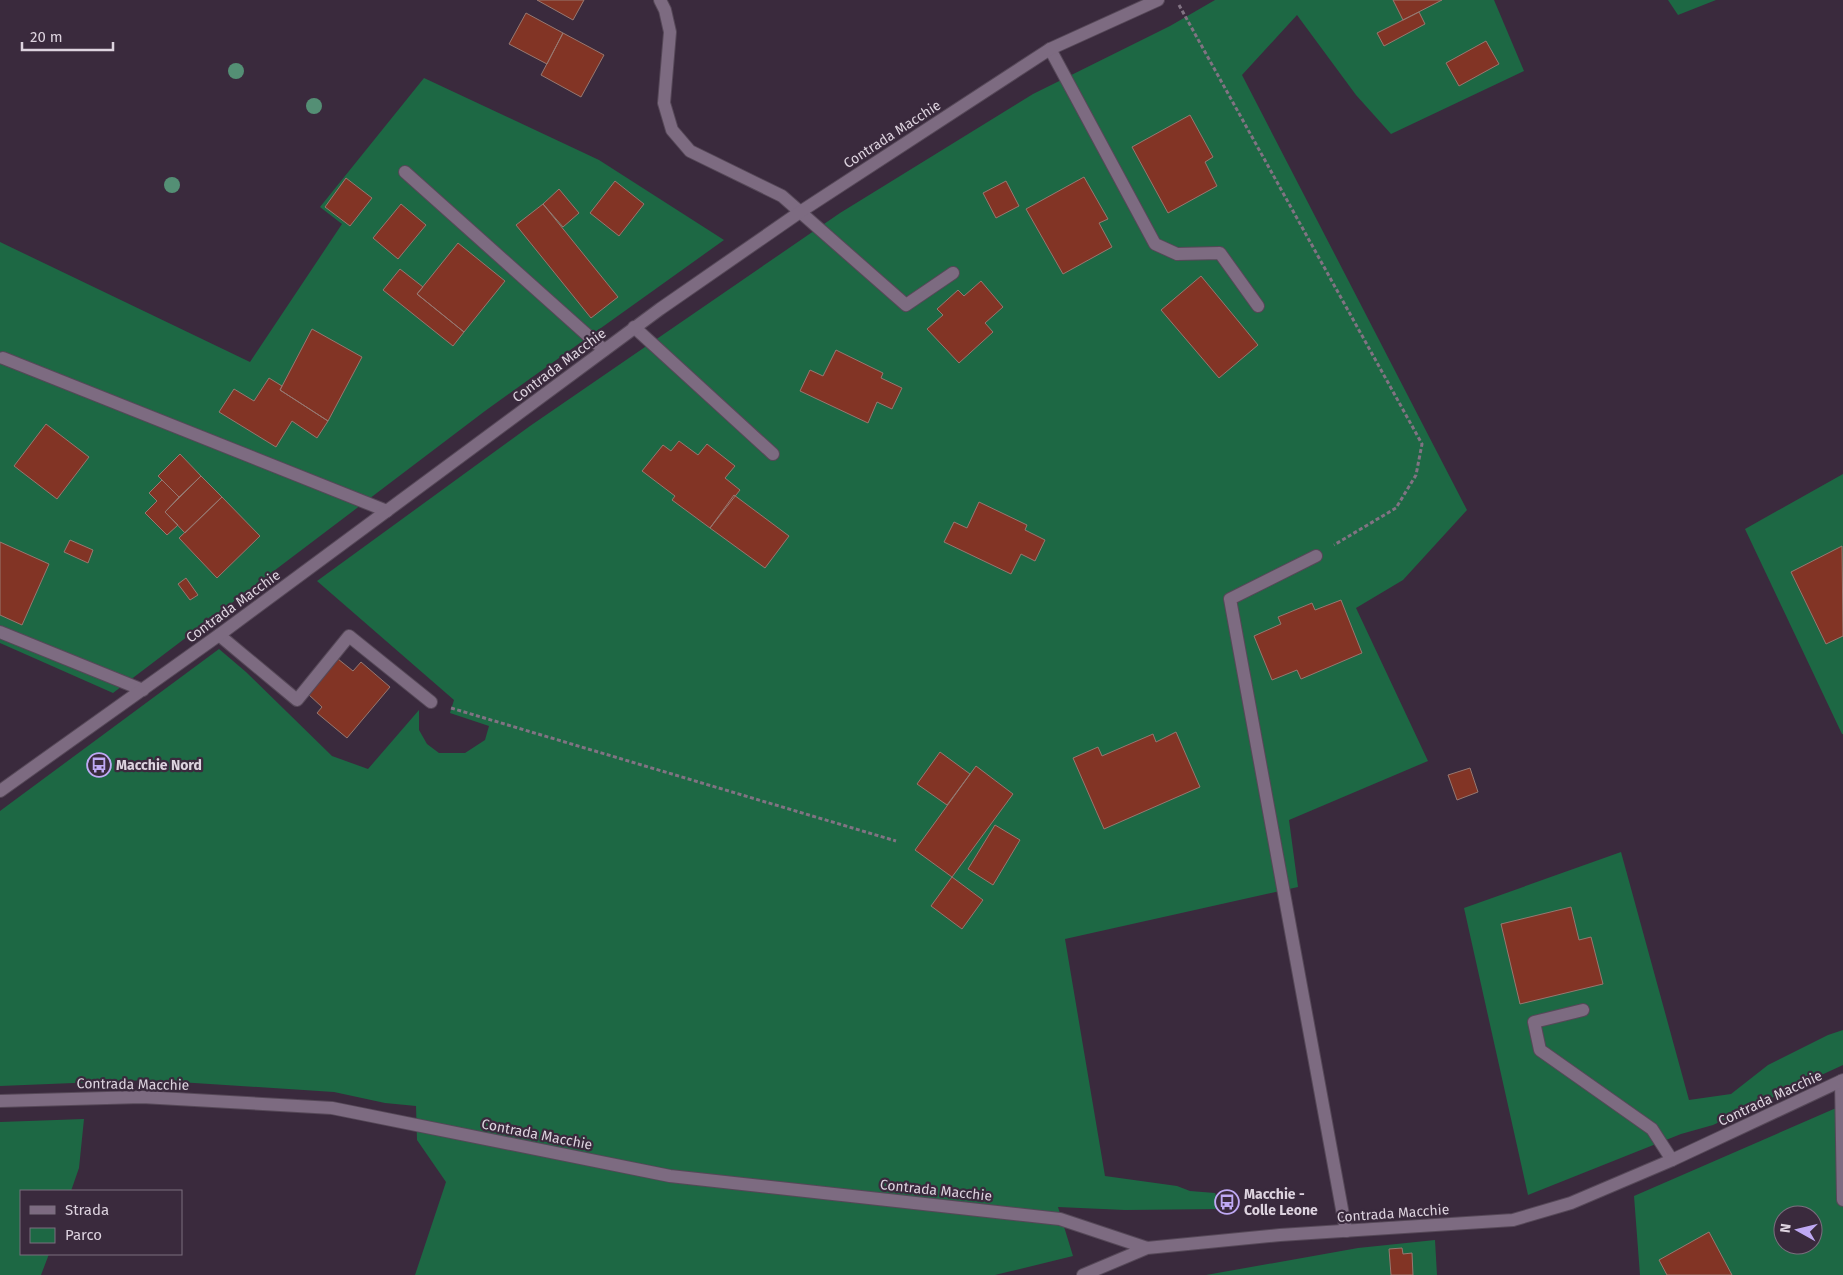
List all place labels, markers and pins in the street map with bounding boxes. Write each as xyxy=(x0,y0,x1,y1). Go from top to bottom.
bus stop icon: Macchie Nord xyxy=(86,752,112,778)
place label: Macchie Nord xyxy=(116,757,202,774)
place label: Macchie - Colle Leone xyxy=(1244,1186,1318,1219)
bus stop icon: Macchie - Colle Leone xyxy=(1214,1189,1240,1215)

